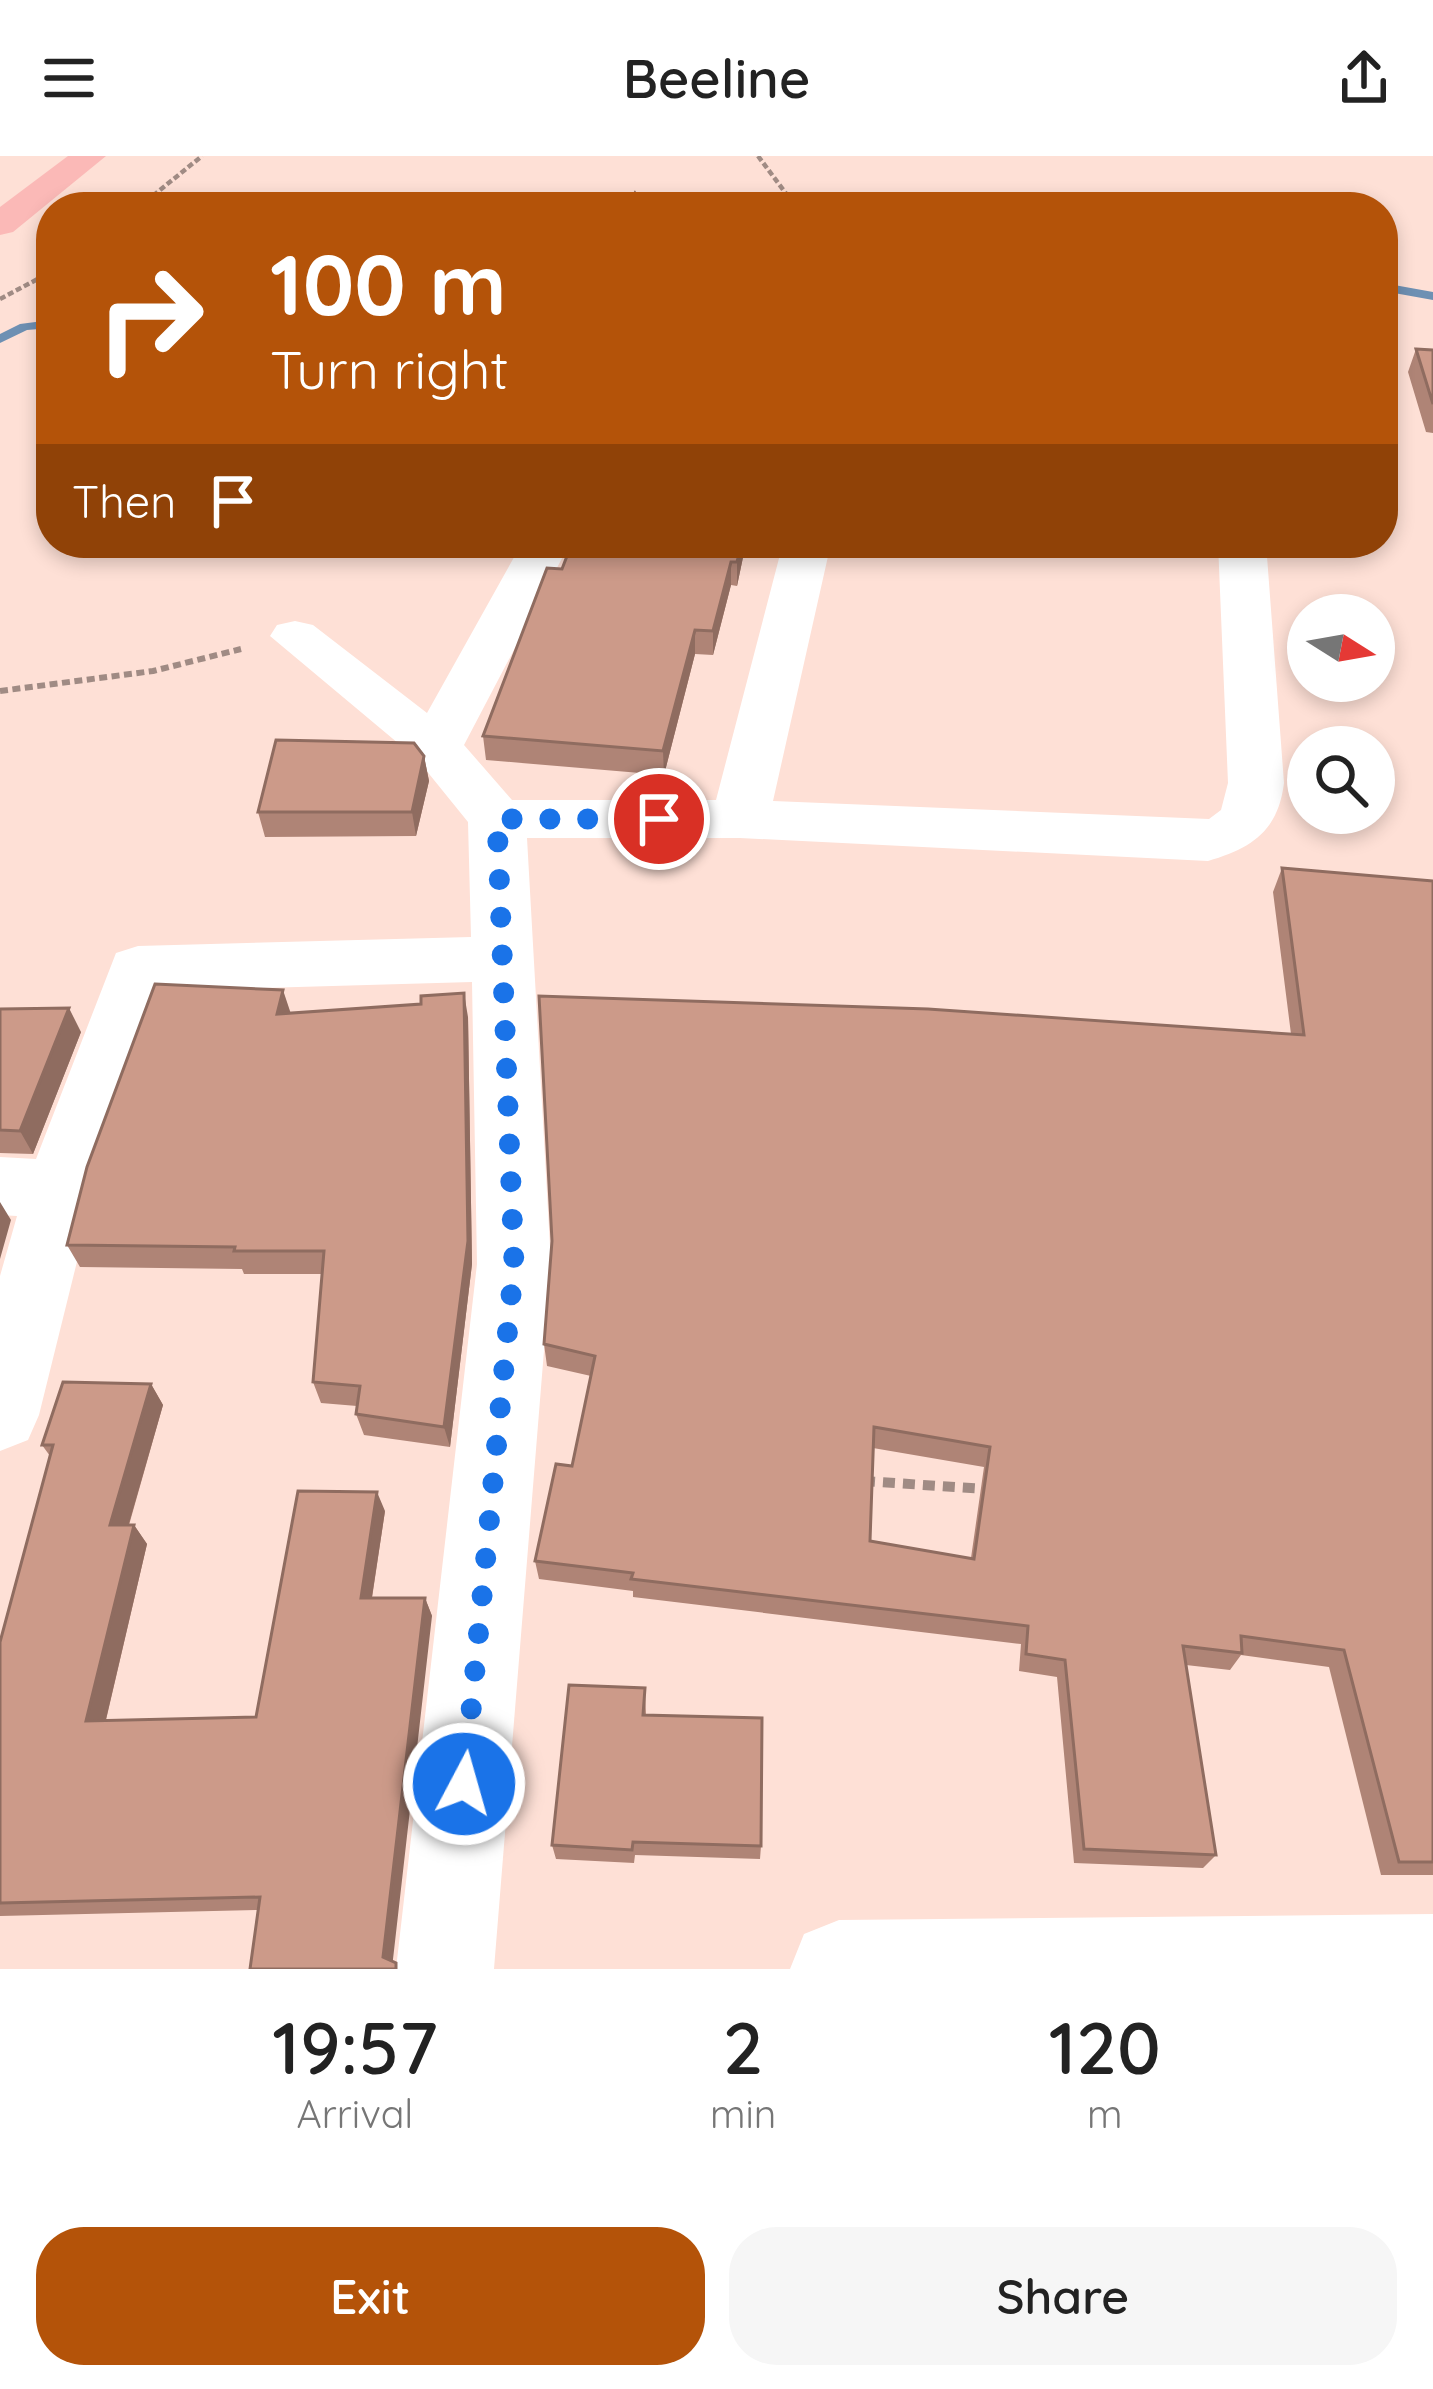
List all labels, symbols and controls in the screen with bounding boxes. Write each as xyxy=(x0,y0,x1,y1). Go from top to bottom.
text: Beeline xyxy=(623,44,810,112)
icon: menu xyxy=(36,45,102,111)
icon: share xyxy=(1331,45,1397,111)
text: 100 m xyxy=(270,231,507,336)
icon: right xyxy=(72,240,228,396)
text: Turn right xyxy=(270,335,509,403)
icon: arrive xyxy=(200,468,266,534)
text: Then xyxy=(72,473,176,529)
north arrow xyxy=(1287,594,1395,702)
map controls xyxy=(1287,594,1395,834)
button: search xyxy=(1287,726,1395,834)
pin xyxy=(608,768,710,870)
icon: arrive xyxy=(626,786,692,852)
position arrow xyxy=(401,1721,527,1847)
text: 19:57 xyxy=(272,2002,438,2092)
text: 2 xyxy=(723,2002,763,2092)
text: 120 xyxy=(1049,2002,1161,2092)
text: Arrival xyxy=(297,2089,413,2138)
text: min xyxy=(710,2089,776,2138)
text: m xyxy=(1087,2089,1122,2138)
button: Exit xyxy=(36,2227,705,2365)
button: Share xyxy=(729,2227,1397,2365)

